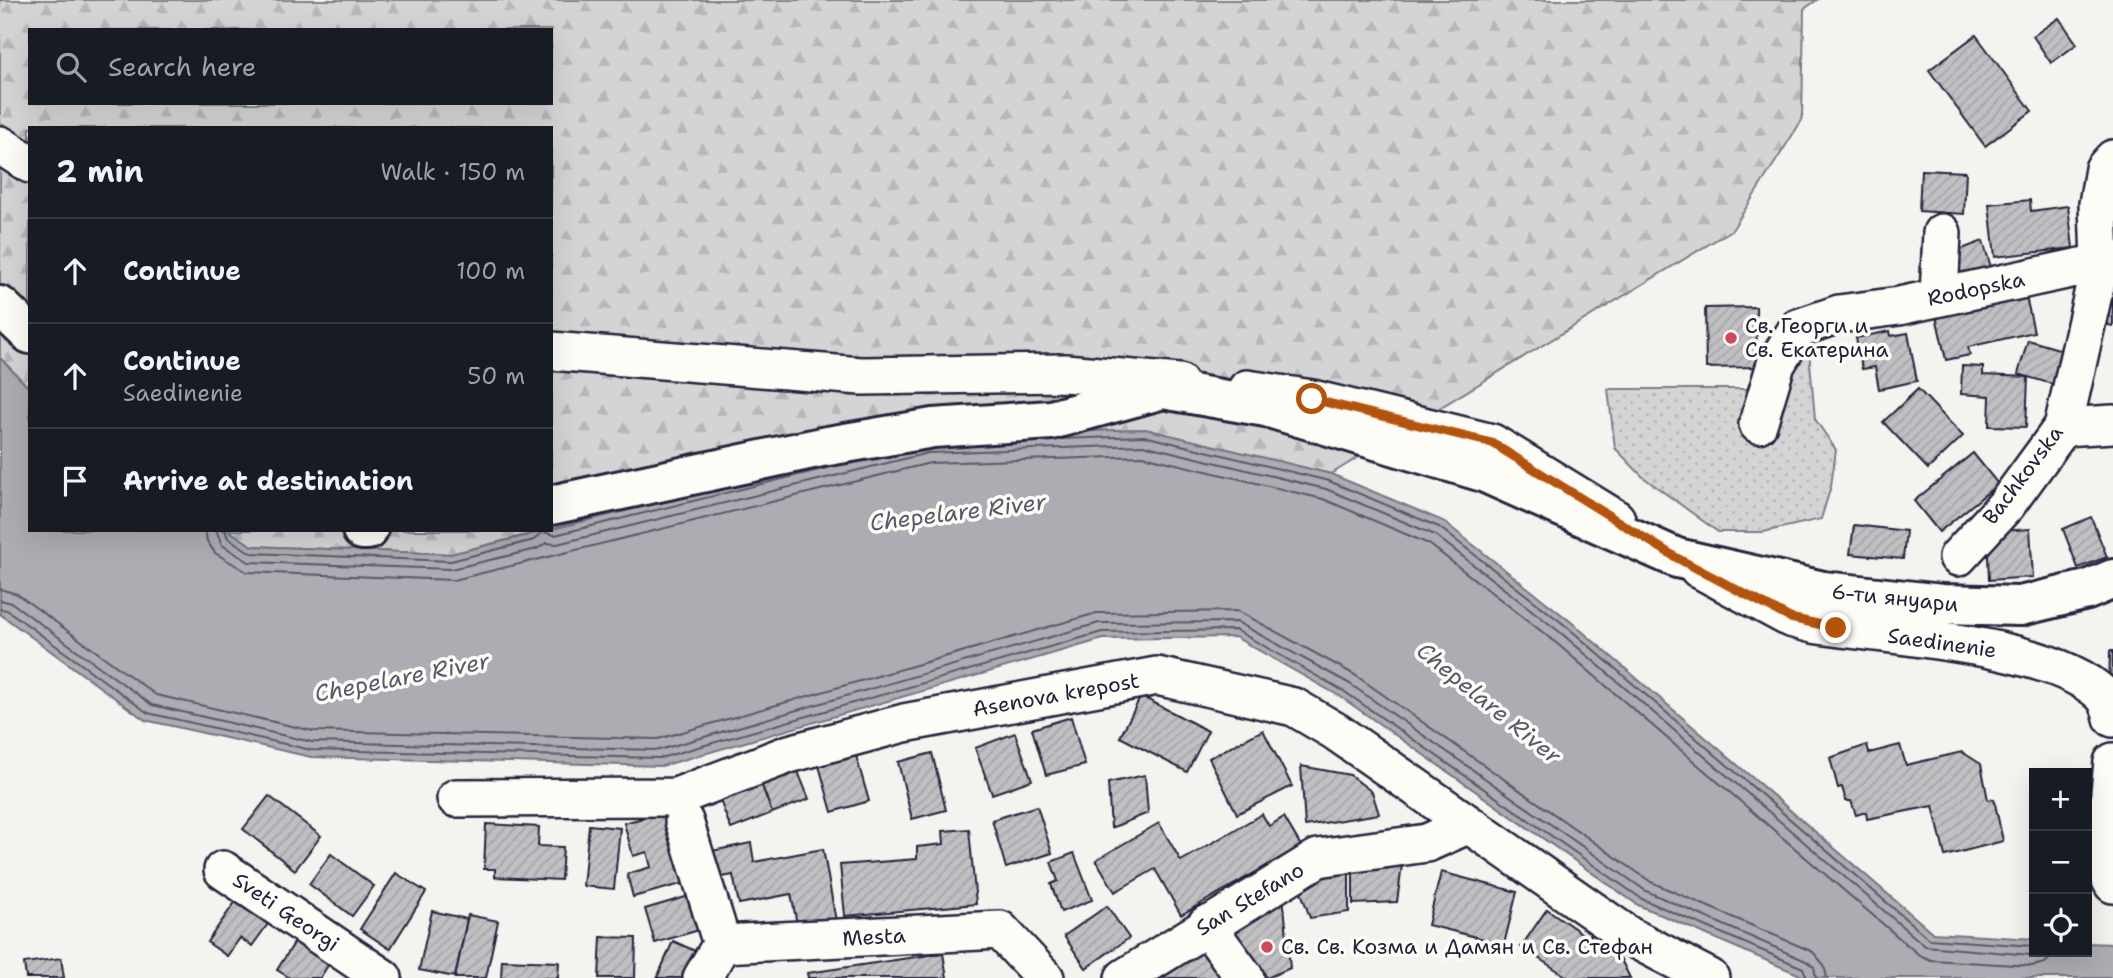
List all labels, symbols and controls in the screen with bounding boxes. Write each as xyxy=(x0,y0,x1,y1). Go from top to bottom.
search box xyxy=(28,28,553,105)
icon: search xyxy=(52,48,90,86)
text: Search here xyxy=(108,49,257,84)
text: 2 min xyxy=(56,151,143,192)
text: Walk · 150 m xyxy=(380,157,525,187)
icon: ahead xyxy=(56,252,94,290)
text: Continue xyxy=(123,253,241,288)
text: 100 m xyxy=(456,256,525,286)
street label: Rodopska xyxy=(1925,265,2027,313)
place label: Св. Георги и Св. Екатерина xyxy=(1745,312,1889,364)
marker: Св. Георги и Св. Екатерина xyxy=(1723,330,1739,346)
text: Continue xyxy=(123,343,241,378)
icon: ahead xyxy=(56,357,94,395)
text: 50 m xyxy=(467,361,525,391)
text: Saedinenie xyxy=(123,378,243,408)
route start xyxy=(1296,383,1327,414)
street label: Bachkovska xyxy=(1976,420,2070,530)
icon: arrive xyxy=(56,462,94,500)
text: Arrive at destination xyxy=(123,463,413,498)
water label: Chepelare River xyxy=(868,486,1049,538)
street label: 6-ти януари xyxy=(1830,577,1960,619)
route end xyxy=(1820,612,1851,643)
street label: Saedinenie xyxy=(1886,622,1998,664)
water label: Chepelare River xyxy=(1411,635,1568,771)
water label: Chepelare River xyxy=(312,645,493,709)
street label: Asenova krepost xyxy=(970,667,1142,723)
map controls xyxy=(2029,768,2092,957)
button: + xyxy=(2029,768,2092,831)
button: − xyxy=(2029,831,2092,894)
street label: San Stefano xyxy=(1191,856,1309,942)
street label: Sveti Georgi xyxy=(227,866,345,958)
button: locate xyxy=(2029,894,2092,957)
street label: Mesta xyxy=(842,921,906,953)
place label: Св. Св. Козма и Дамян и Св. Стефан xyxy=(1281,933,1653,961)
marker: Св. Св. Козма и Дамян и Св. Стефан xyxy=(1259,939,1275,955)

